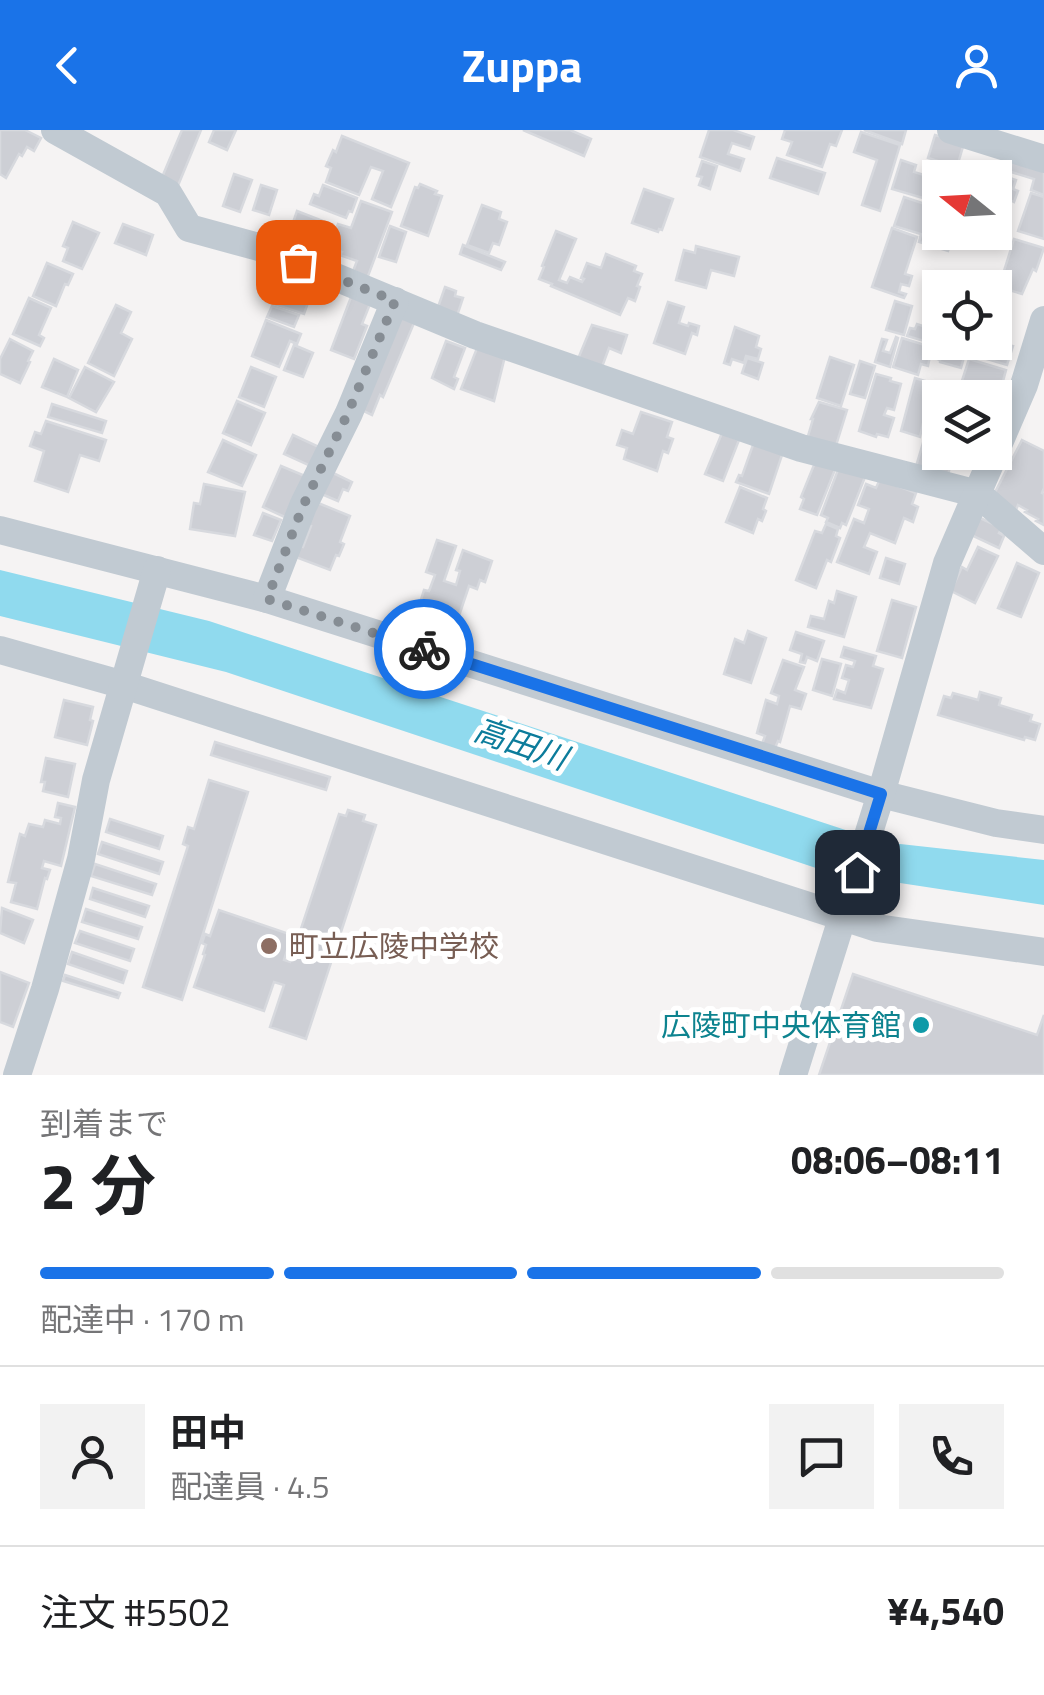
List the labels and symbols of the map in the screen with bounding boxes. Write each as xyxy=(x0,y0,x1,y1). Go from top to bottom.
north arrow xyxy=(922,160,1012,250)
pin xyxy=(256,220,341,305)
courier xyxy=(374,599,474,699)
water label: 高田川 xyxy=(468,705,577,782)
pin xyxy=(815,830,900,915)
place label: 町立広陵中学校 xyxy=(289,923,499,969)
marker: 町立広陵中学校 xyxy=(258,935,280,957)
place label: 広陵町中央体育館 xyxy=(661,1002,901,1048)
marker: 広陵町中央体育館 xyxy=(910,1014,932,1036)

